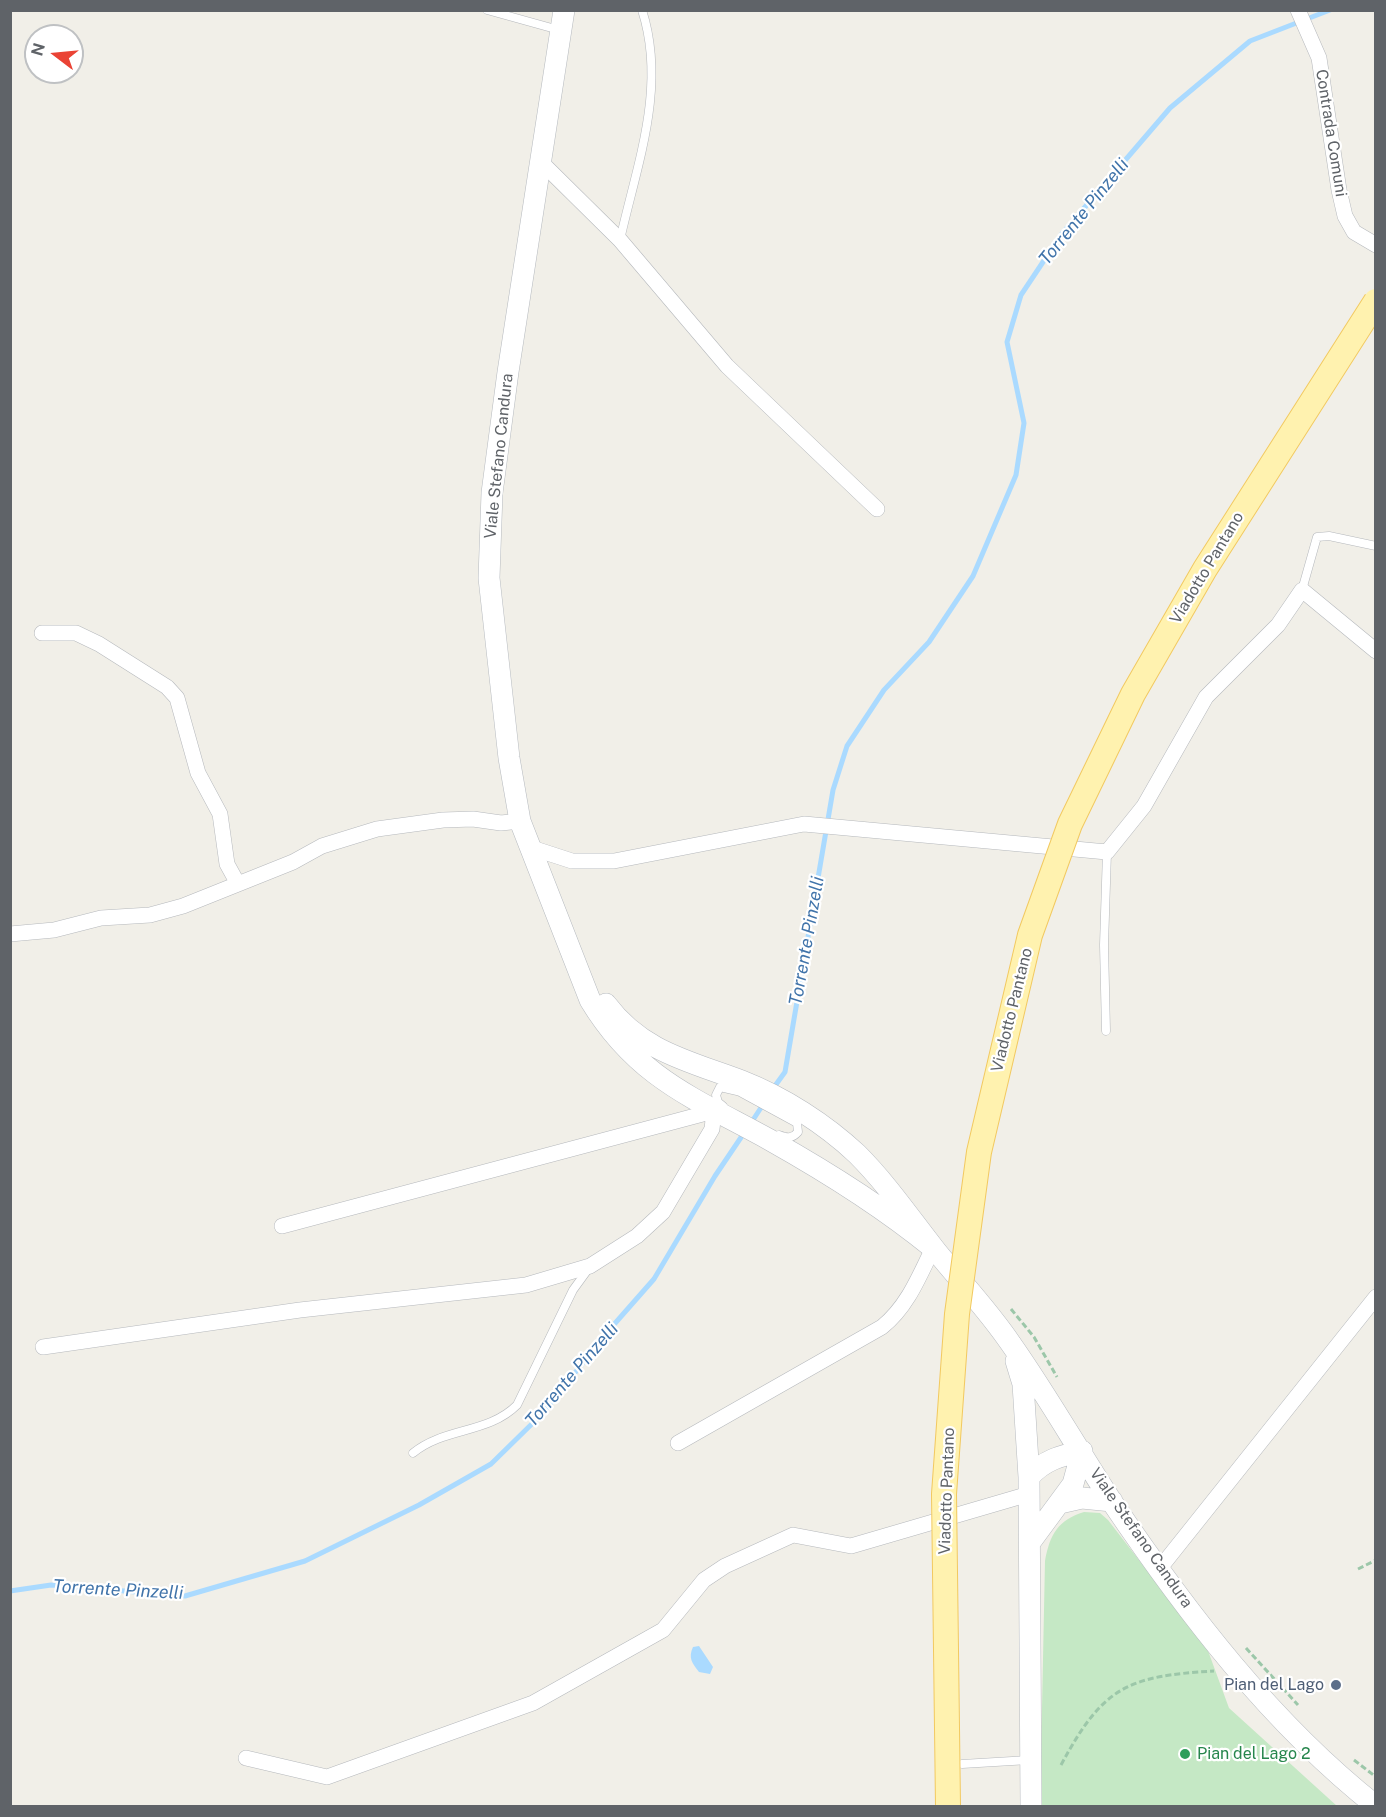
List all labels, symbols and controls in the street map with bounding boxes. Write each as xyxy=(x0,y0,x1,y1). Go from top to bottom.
north arrow xyxy=(24,24,84,84)
text: N xyxy=(27,41,49,58)
street label: Contrada Comuni xyxy=(1311,68,1351,198)
water label: Torrente Pinzelli xyxy=(1034,154,1134,270)
street label: Viale Stefano Candura xyxy=(481,372,517,540)
street label: Viadotto Pantano xyxy=(1166,509,1248,627)
water label: Torrente Pinzelli xyxy=(785,875,829,1007)
street label: Viadotto Pantano xyxy=(987,946,1037,1074)
water label: Torrente Pinzelli xyxy=(521,1319,623,1431)
street label: Viadotto Pantano xyxy=(935,1427,959,1555)
street label: Viale Stefano Candura xyxy=(1085,1464,1197,1612)
water label: Torrente Pinzelli xyxy=(52,1576,184,1604)
place label: Pian del Lago xyxy=(1224,1675,1324,1695)
marker: Pian del Lago xyxy=(1329,1678,1343,1692)
place label: Pian del Lago 2 xyxy=(1197,1744,1310,1764)
marker: Pian del Lago 2 xyxy=(1178,1747,1192,1761)

